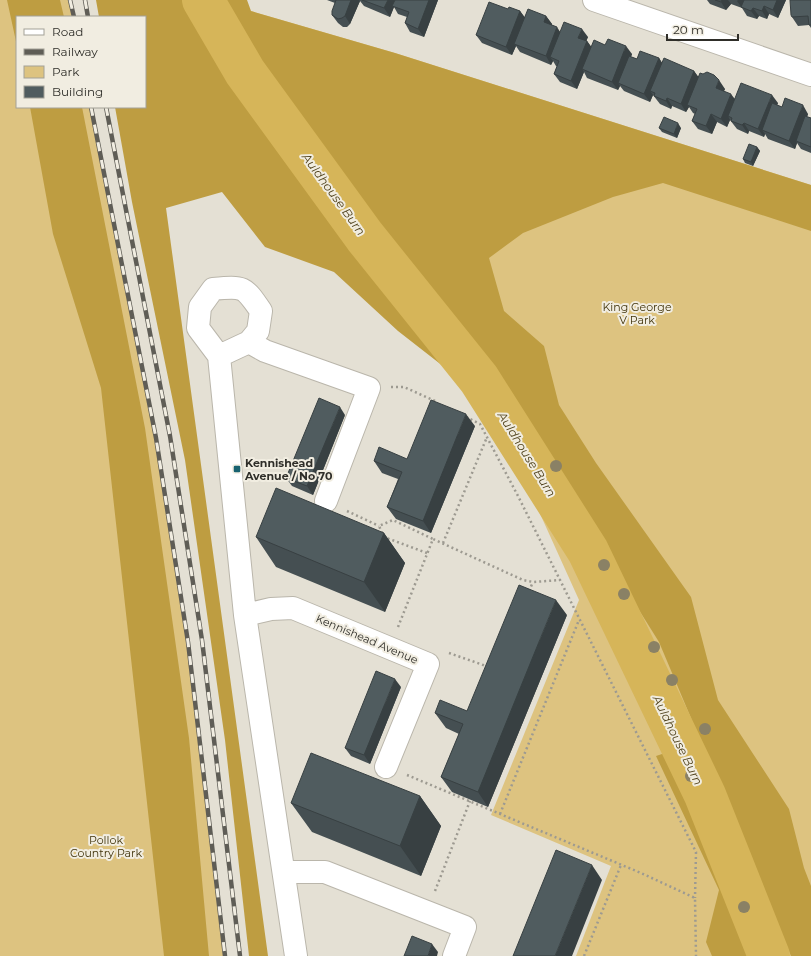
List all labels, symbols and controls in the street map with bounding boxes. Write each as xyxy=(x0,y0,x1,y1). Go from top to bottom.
legend xyxy=(16,16,146,108)
scale bar xyxy=(667,16,738,42)
text: 20 m xyxy=(673,22,704,37)
text: Road xyxy=(52,24,83,39)
text: Railway xyxy=(52,44,98,59)
text: Park xyxy=(52,64,80,79)
text: Building xyxy=(52,84,103,99)
water label: Auldhouse Burn xyxy=(299,149,369,238)
park label: King George V Park xyxy=(602,300,672,327)
water label: Auldhouse Burn xyxy=(494,408,559,499)
place label: Kennishead Avenue / No 70 xyxy=(244,456,333,483)
marker: Kennishead Avenue / No 70 xyxy=(232,464,242,474)
street label: Kennishead Avenue xyxy=(314,611,421,667)
water label: Auldhouse Burn xyxy=(649,692,706,787)
park label: Pollok Country Park xyxy=(70,833,142,860)

